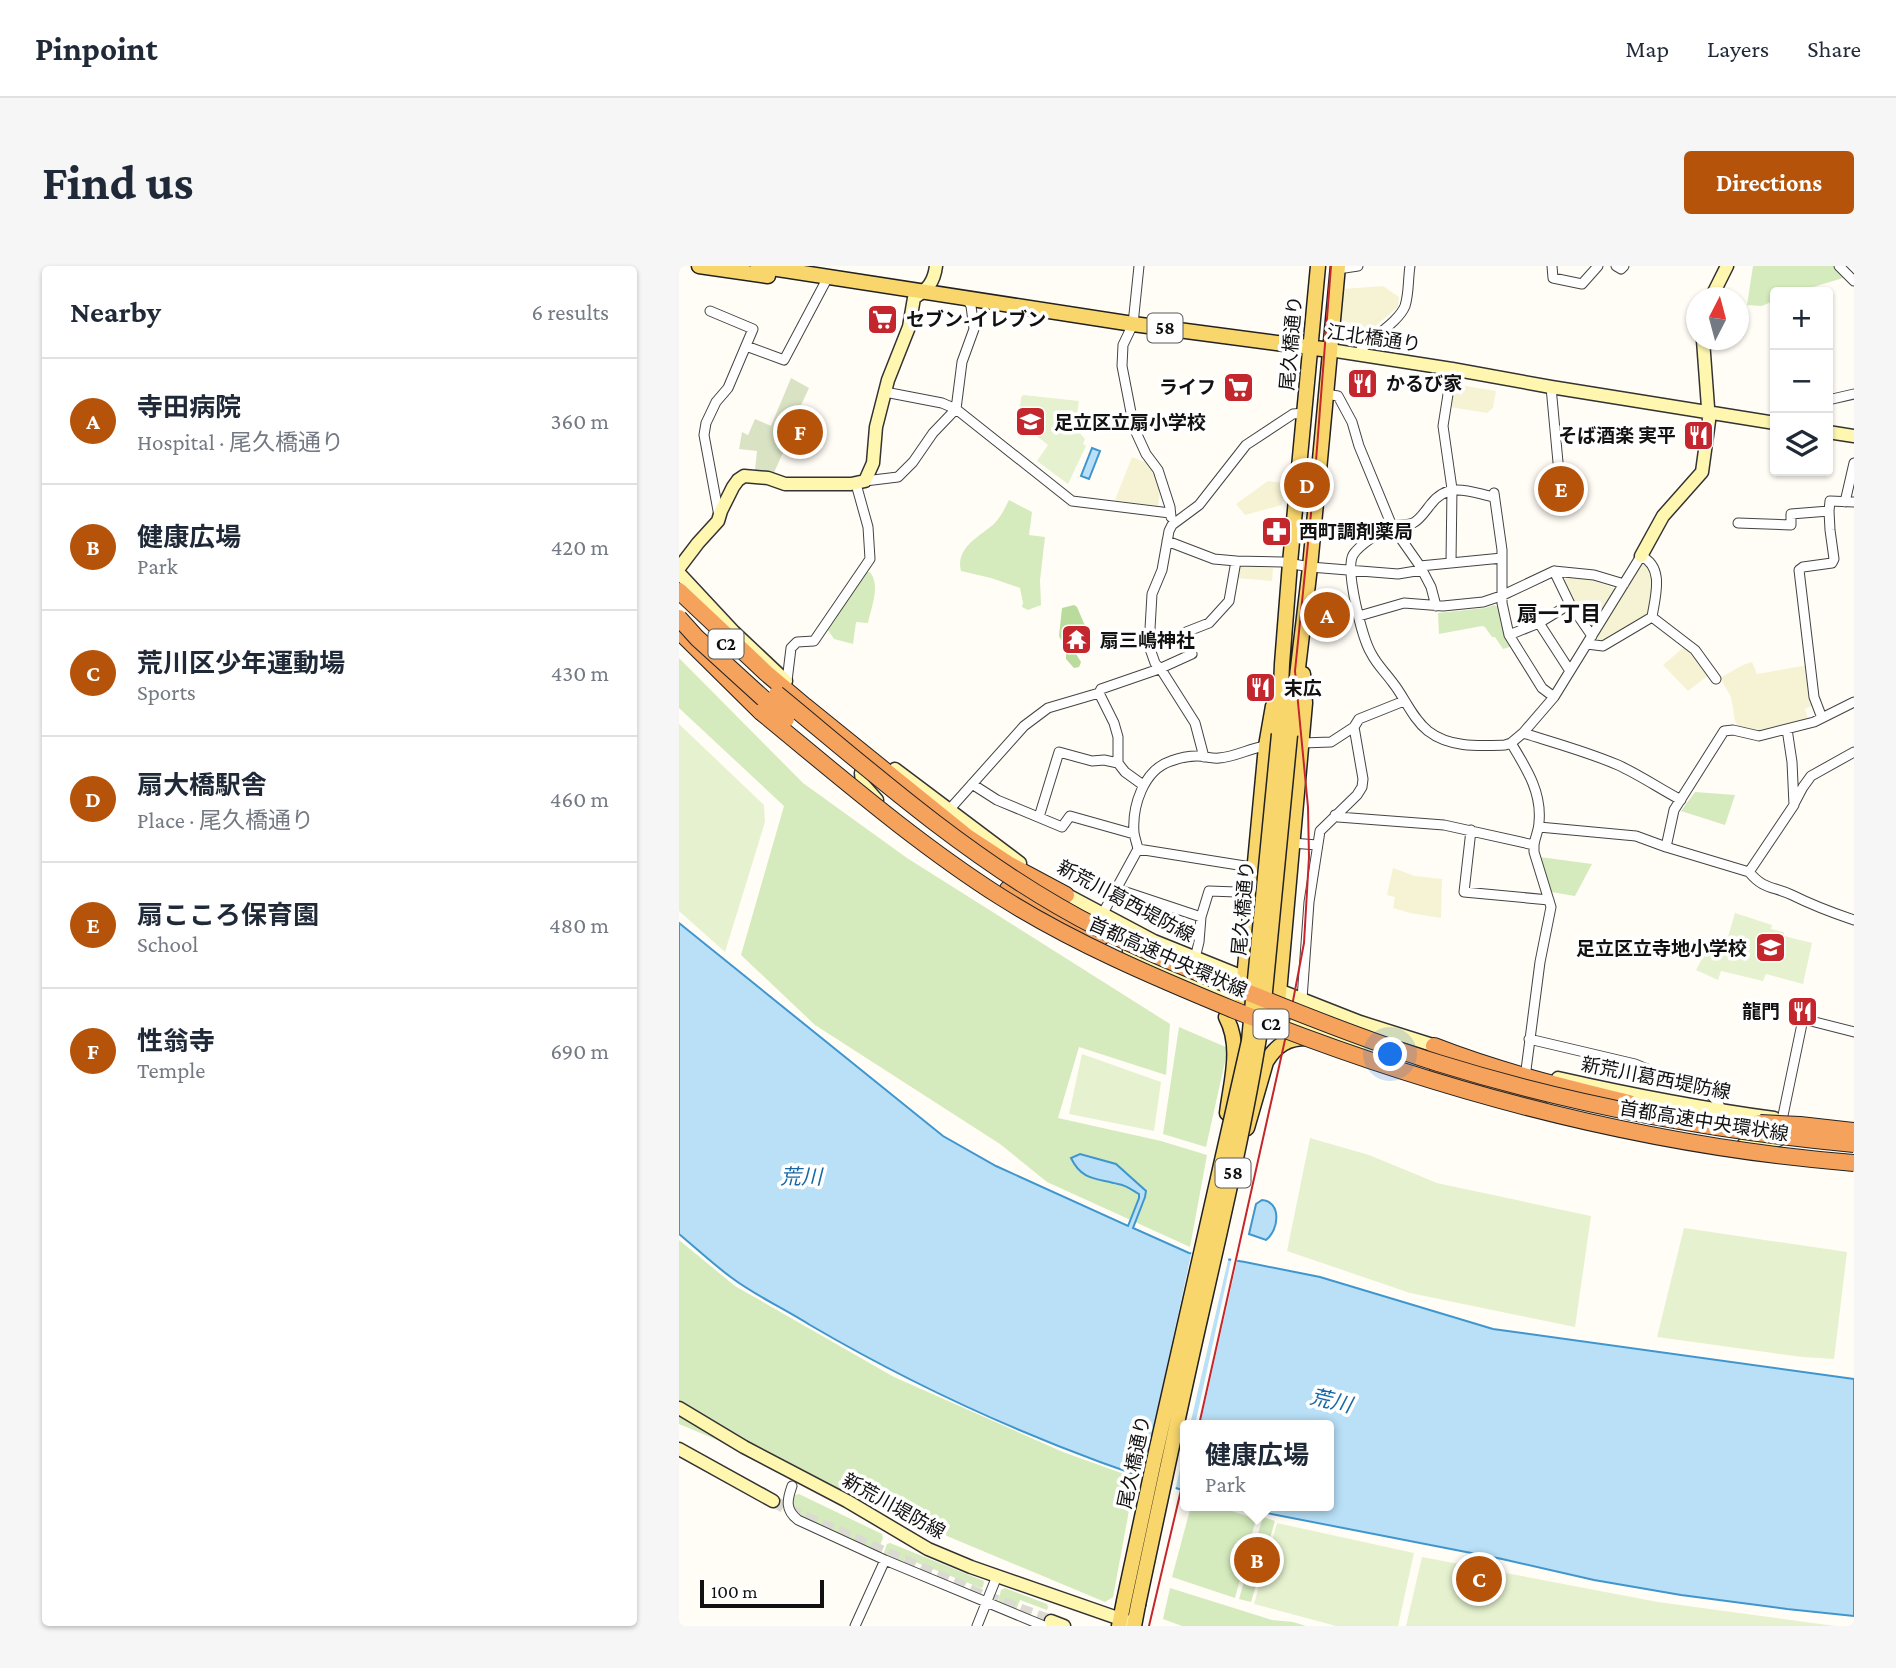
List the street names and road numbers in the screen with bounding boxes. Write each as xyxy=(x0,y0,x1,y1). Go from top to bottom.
street label: 尾久橋通り xyxy=(1276,295,1306,391)
road number: 58 xyxy=(1147,314,1183,342)
street label: 江北橋通り xyxy=(1325,321,1423,355)
road number: C2 xyxy=(709,630,743,658)
street label: 新荒川葛西堤防線 xyxy=(1054,856,1198,946)
street label: 尾久橋通り xyxy=(1228,860,1258,956)
street label: 首都高速中央環状線 xyxy=(1086,913,1250,1001)
road number: C2 xyxy=(1253,1010,1289,1038)
street label: 新荒川葛西堤防線 xyxy=(1579,1053,1733,1103)
street label: 首都高速中央環状線 xyxy=(1618,1097,1790,1145)
road number: 58 xyxy=(1215,1159,1251,1188)
street label: 尾久橋通り xyxy=(1114,1413,1154,1511)
street label: 新荒川堤防線 xyxy=(839,1469,949,1543)

